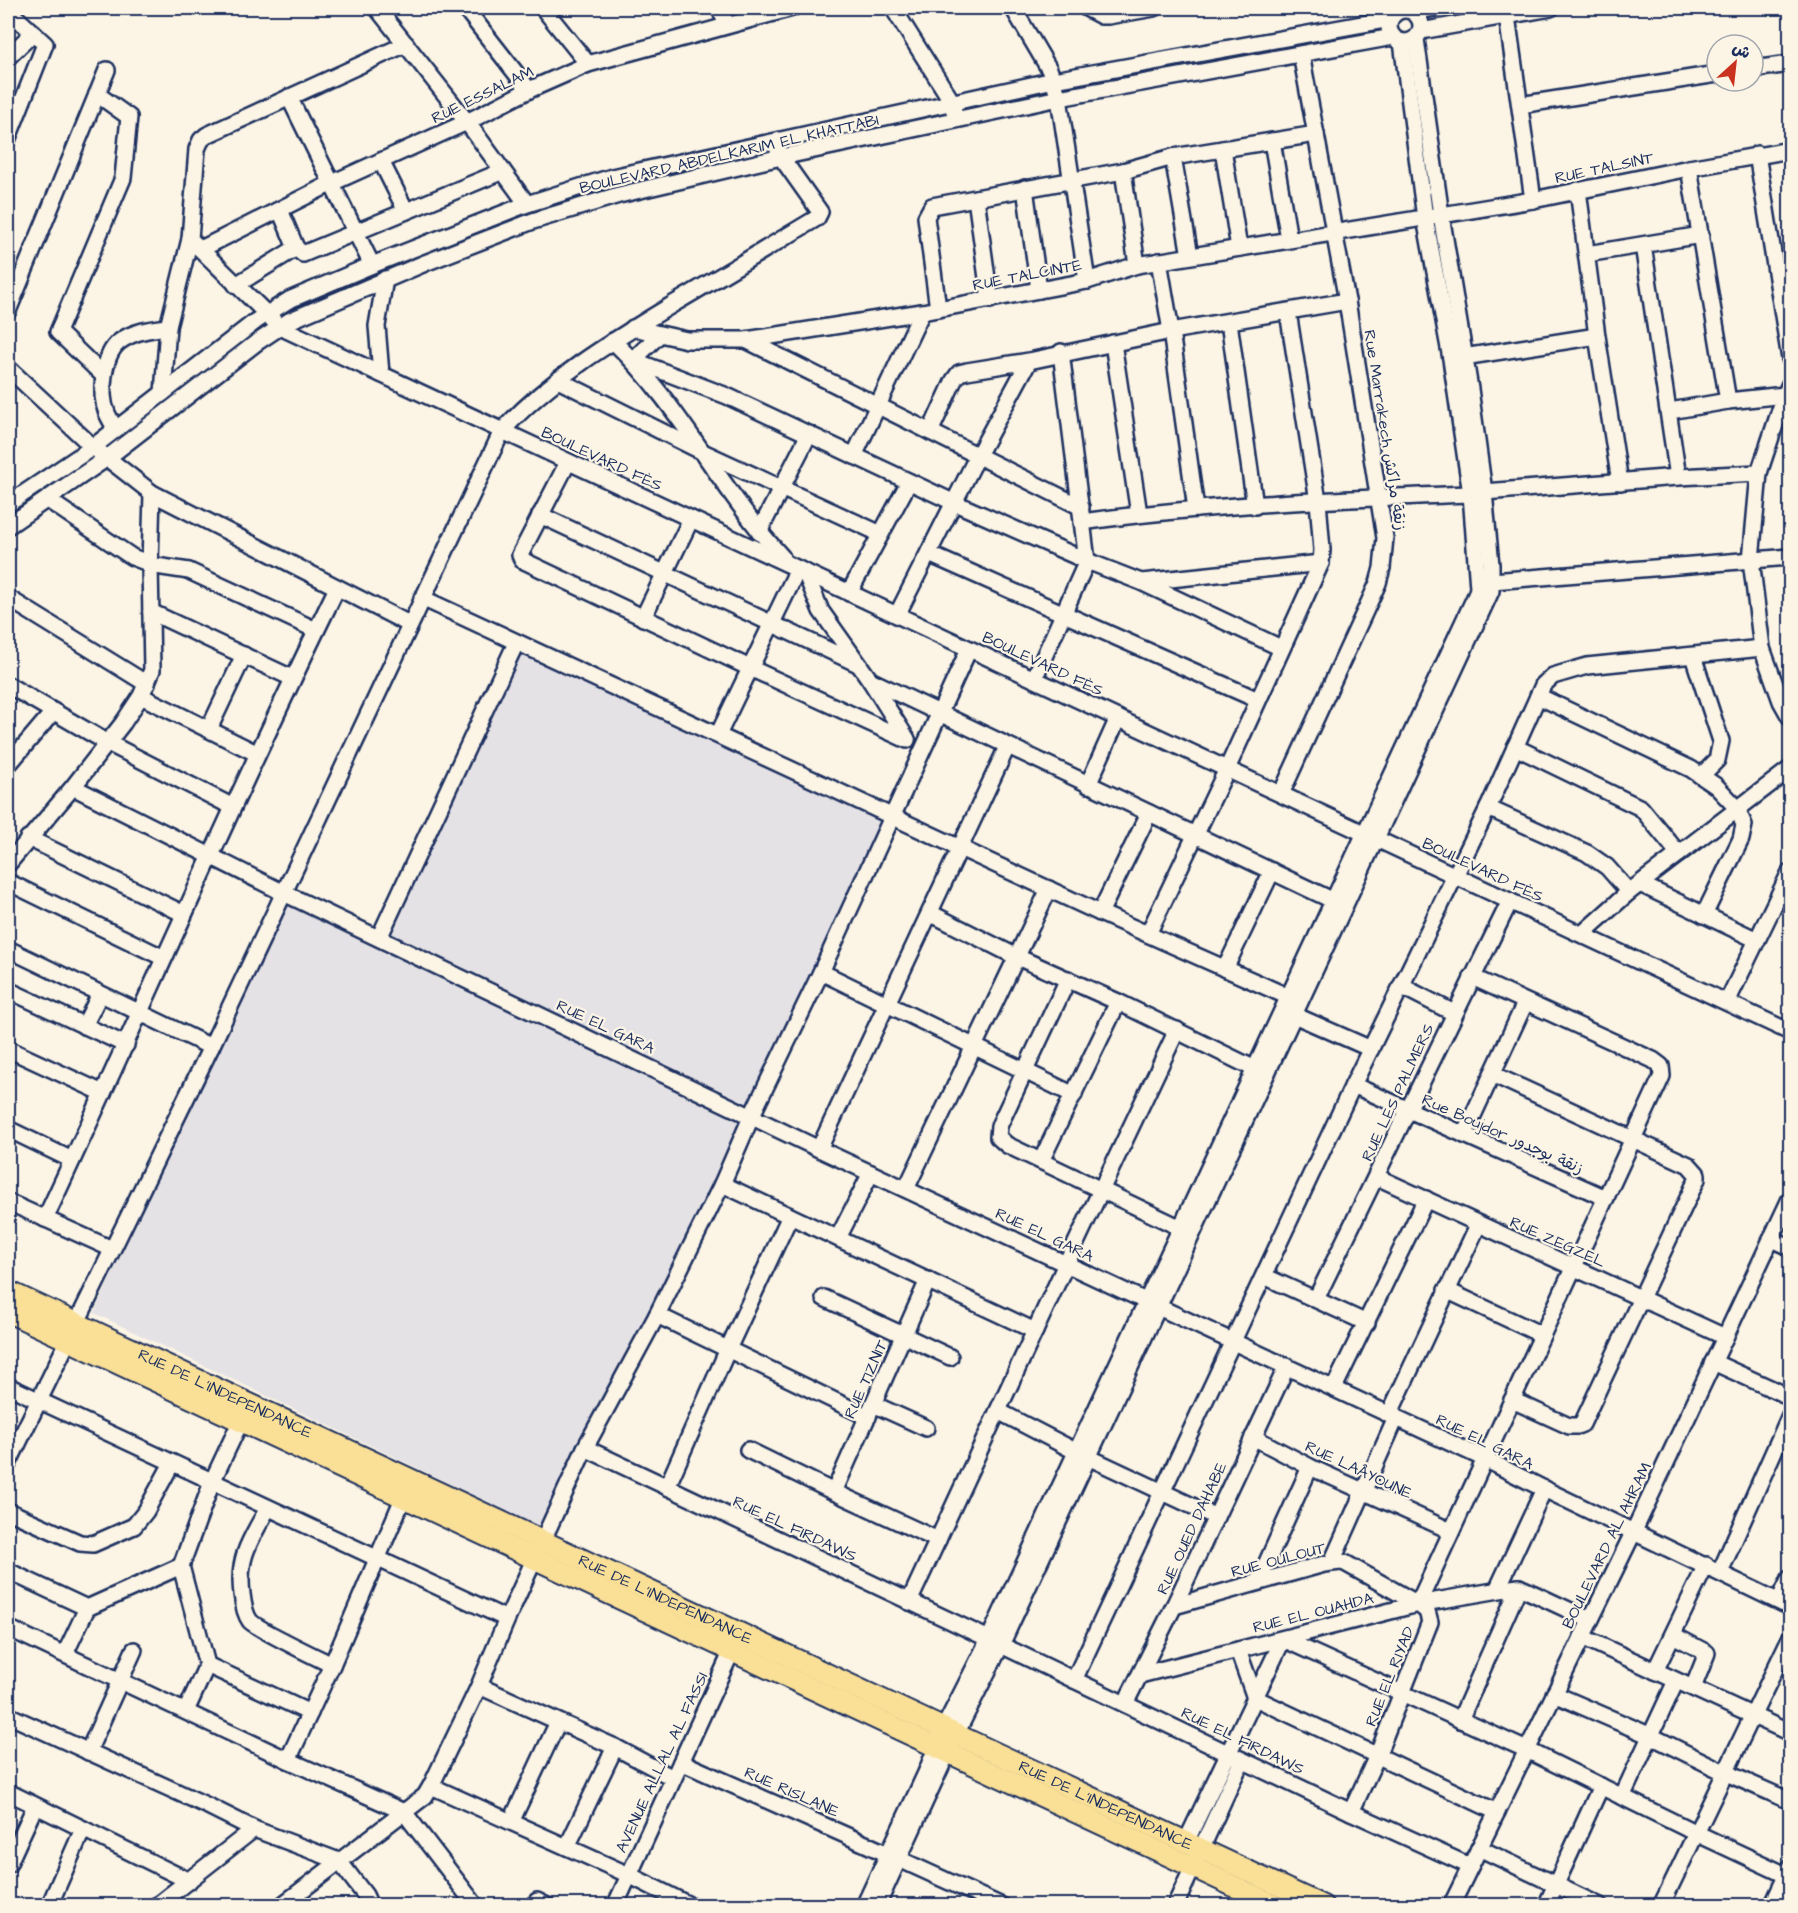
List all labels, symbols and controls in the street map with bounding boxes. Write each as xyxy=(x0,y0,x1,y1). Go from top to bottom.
north arrow xyxy=(1705,33,1765,93)
text: ش xyxy=(1729,37,1754,64)
street label: RUE ESSALAM xyxy=(428,61,537,129)
street label: BOULEVARD ABDELKARIM EL KHATTABI xyxy=(577,109,881,199)
street label: RUE TALSINT xyxy=(1553,147,1656,189)
street label: RUE TALCINTE xyxy=(971,254,1084,296)
street label: Rue Marrakech زنقة مراكش xyxy=(1358,328,1412,532)
street label: BOULEVARD FÈS xyxy=(538,421,666,497)
street label: BOULEVARD FÈS xyxy=(979,626,1107,702)
street label: BOULEVARD FÈS xyxy=(1419,832,1547,908)
street label: RUE EL GARA xyxy=(553,994,658,1059)
street label: RUE LES PALMERS xyxy=(1356,1020,1439,1165)
street label: Rue Boujdor زنقة بوجدور xyxy=(1418,1088,1587,1179)
street label: RUE EL GARA xyxy=(992,1202,1097,1267)
street label: RUE ZEGZEL xyxy=(1506,1211,1609,1273)
street label: RUE TIZNIT xyxy=(839,1337,893,1422)
street label: RUE DE L'INDEPENDANCE xyxy=(134,1343,316,1444)
street label: RUE EL GARA xyxy=(1432,1409,1537,1475)
street label: RUE LAÂYOUNE xyxy=(1302,1436,1416,1505)
street label: RUE OUED DAHABE xyxy=(1152,1458,1232,1598)
street label: BOULEVARD AL AHRAM xyxy=(1557,1459,1657,1632)
street label: RUE EL FIRDAWS xyxy=(729,1491,860,1567)
street label: RUE OULOUT xyxy=(1229,1537,1328,1583)
street label: RUE DE L'INDEPENDANCE xyxy=(575,1549,756,1650)
street label: RUE EL OUAHDA xyxy=(1251,1587,1376,1639)
street label: RUE EL RIYAD xyxy=(1360,1623,1420,1730)
street label: AVENUE ALLAL AL FASSI xyxy=(610,1669,713,1856)
street label: RUE EL FIRDAWS xyxy=(1177,1702,1308,1780)
street label: RUE DE L'INDEPENDANCE xyxy=(1015,1755,1196,1856)
street label: RUE RISLANE xyxy=(741,1761,843,1823)

